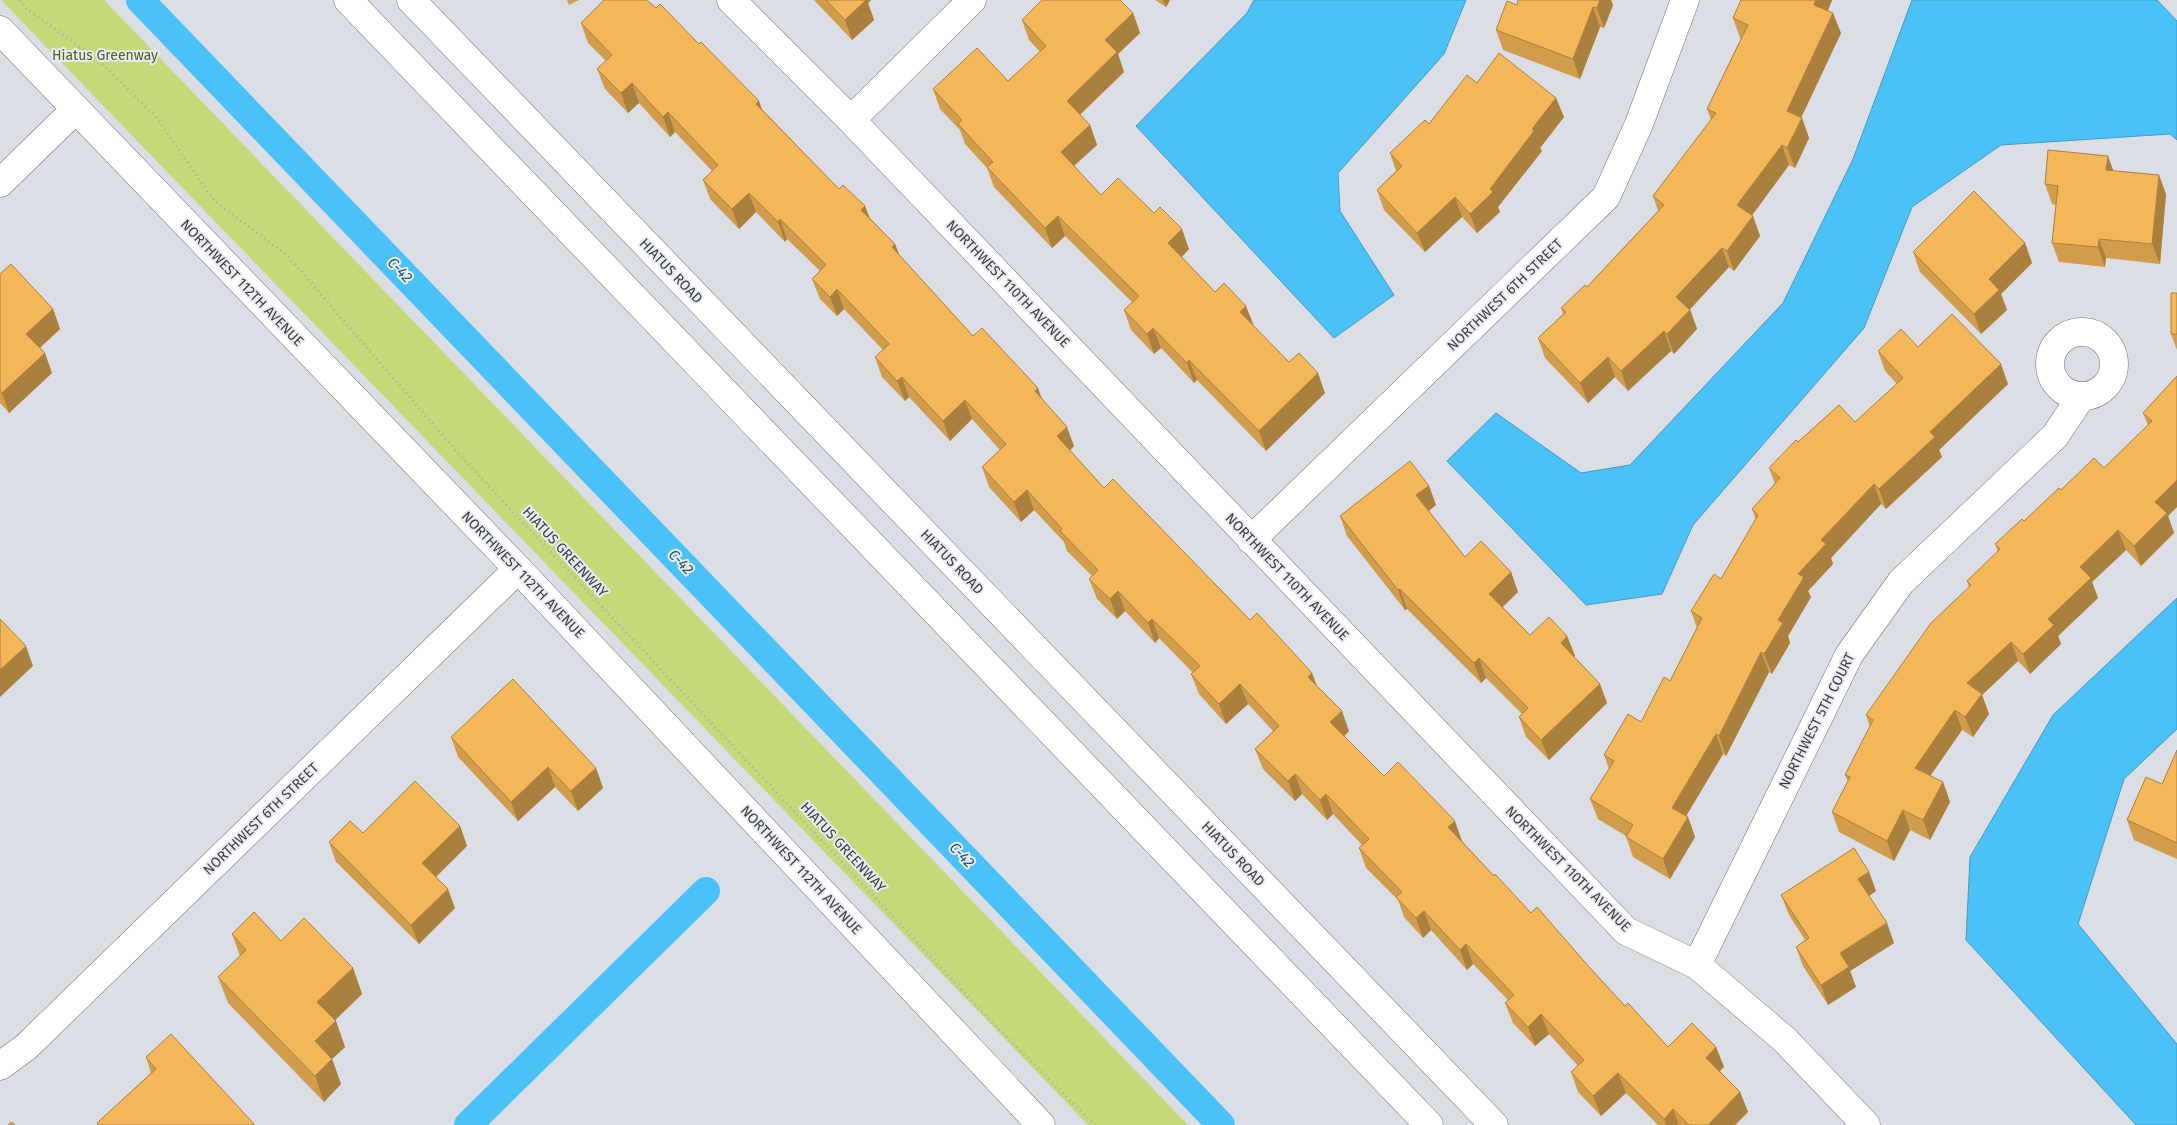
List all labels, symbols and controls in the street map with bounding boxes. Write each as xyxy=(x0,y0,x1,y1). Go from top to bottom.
park label: Hiatus Greenway xyxy=(52,47,158,64)
street label: NORTHWEST 112TH AVENUE xyxy=(177,216,307,350)
street label: NORTHWEST 110TH AVENUE xyxy=(943,217,1073,351)
street label: HIATUS ROAD xyxy=(636,235,706,307)
street label: NORTHWEST 6TH STREET xyxy=(1444,235,1567,355)
water label: C-42 xyxy=(384,254,416,286)
street label: HIATUS GREENWAY xyxy=(519,503,611,601)
street label: NORTHWEST 112TH AVENUE xyxy=(458,508,588,642)
street label: NORTHWEST 110TH AVENUE xyxy=(1222,510,1352,644)
street label: HIATUS ROAD xyxy=(917,526,987,598)
water label: C-42 xyxy=(665,546,697,578)
street label: NORTHWEST 5TH COURT xyxy=(1775,650,1859,792)
street label: NORTHWEST 6TH STREET xyxy=(200,759,323,879)
street label: HIATUS GREENWAY xyxy=(797,798,889,896)
street label: NORTHWEST 112TH AVENUE xyxy=(737,802,865,938)
street label: NORTHWEST 110TH AVENUE xyxy=(1502,803,1634,935)
street label: HIATUS ROAD xyxy=(1198,818,1268,890)
water label: C-42 xyxy=(946,839,978,871)

